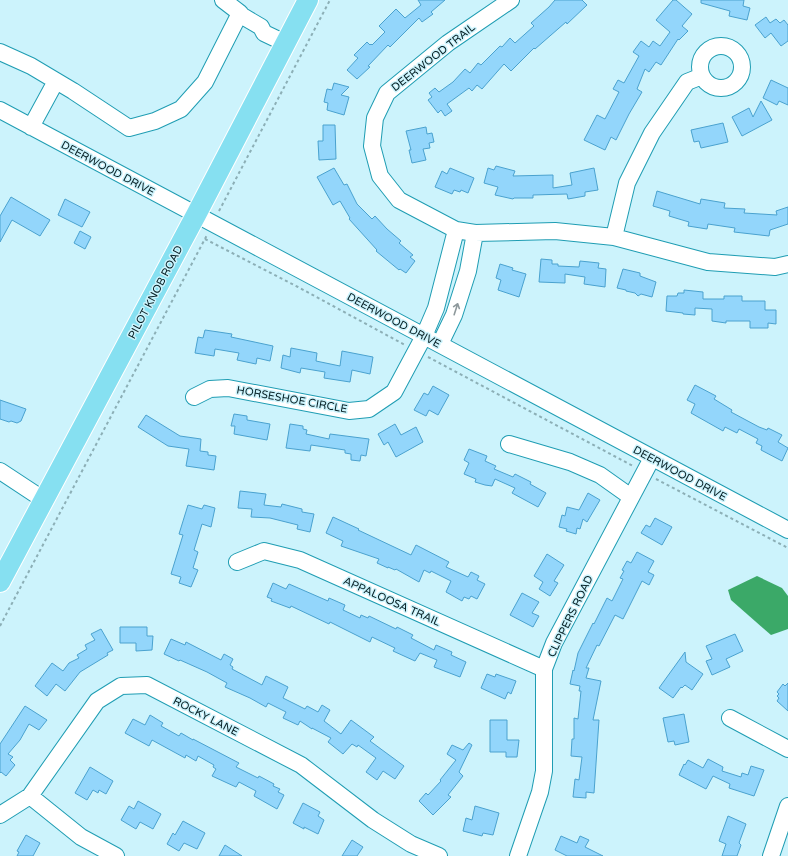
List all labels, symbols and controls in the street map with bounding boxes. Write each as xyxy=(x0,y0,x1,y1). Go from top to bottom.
street label: DEERWOOD TRAIL xyxy=(389,20,478,94)
street label: DEERWOOD DRIVE xyxy=(59,138,157,199)
street label: PILOT KNOB ROAD xyxy=(125,243,186,341)
street label: DEERWOOD DRIVE xyxy=(345,290,443,351)
one-way arrow xyxy=(453,303,460,316)
street label: HORSESHOE CIRCLE xyxy=(235,383,348,416)
street label: DEERWOOD DRIVE xyxy=(631,443,729,504)
street label: CLIPPERS ROAD xyxy=(545,573,596,659)
street label: APPALOOSA TRAIL xyxy=(341,574,443,629)
street label: ROCKY LANE xyxy=(171,694,241,739)

